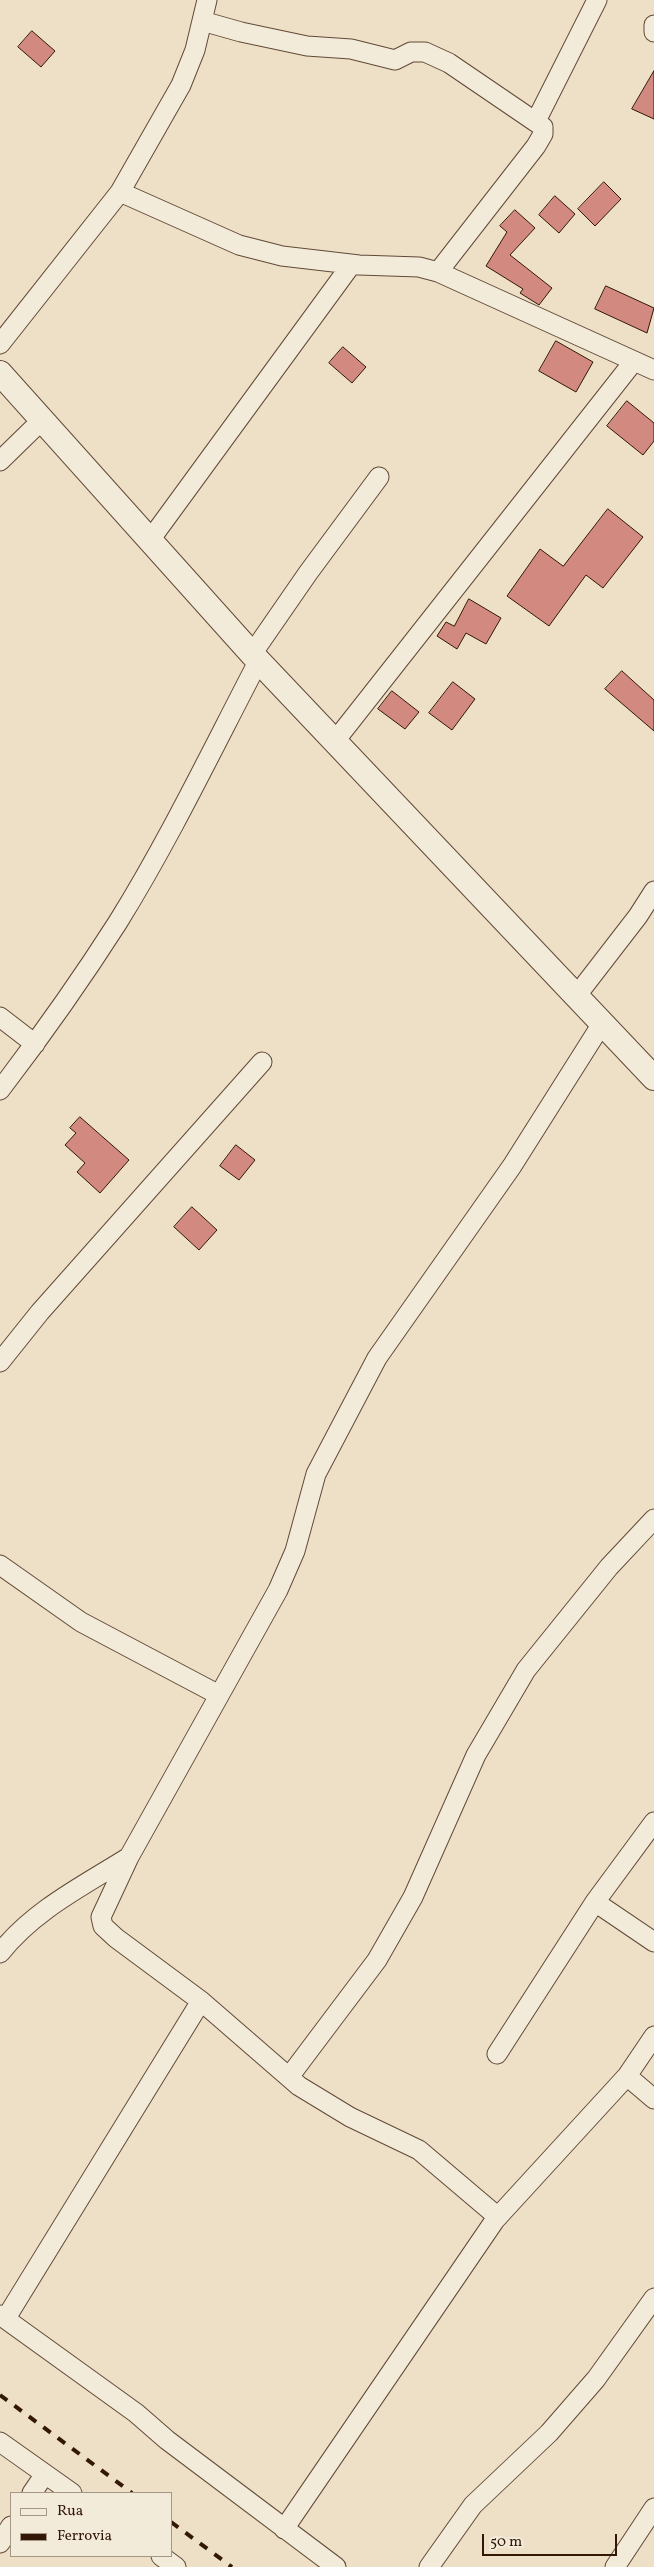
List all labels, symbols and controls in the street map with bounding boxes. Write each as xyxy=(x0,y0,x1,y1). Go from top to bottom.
legend xyxy=(10,2492,172,2557)
text: Rua xyxy=(57,2501,83,2522)
scale bar xyxy=(484,2524,619,2556)
text: Ferrovia xyxy=(57,2526,112,2547)
text: 50 m xyxy=(490,2532,522,2553)

